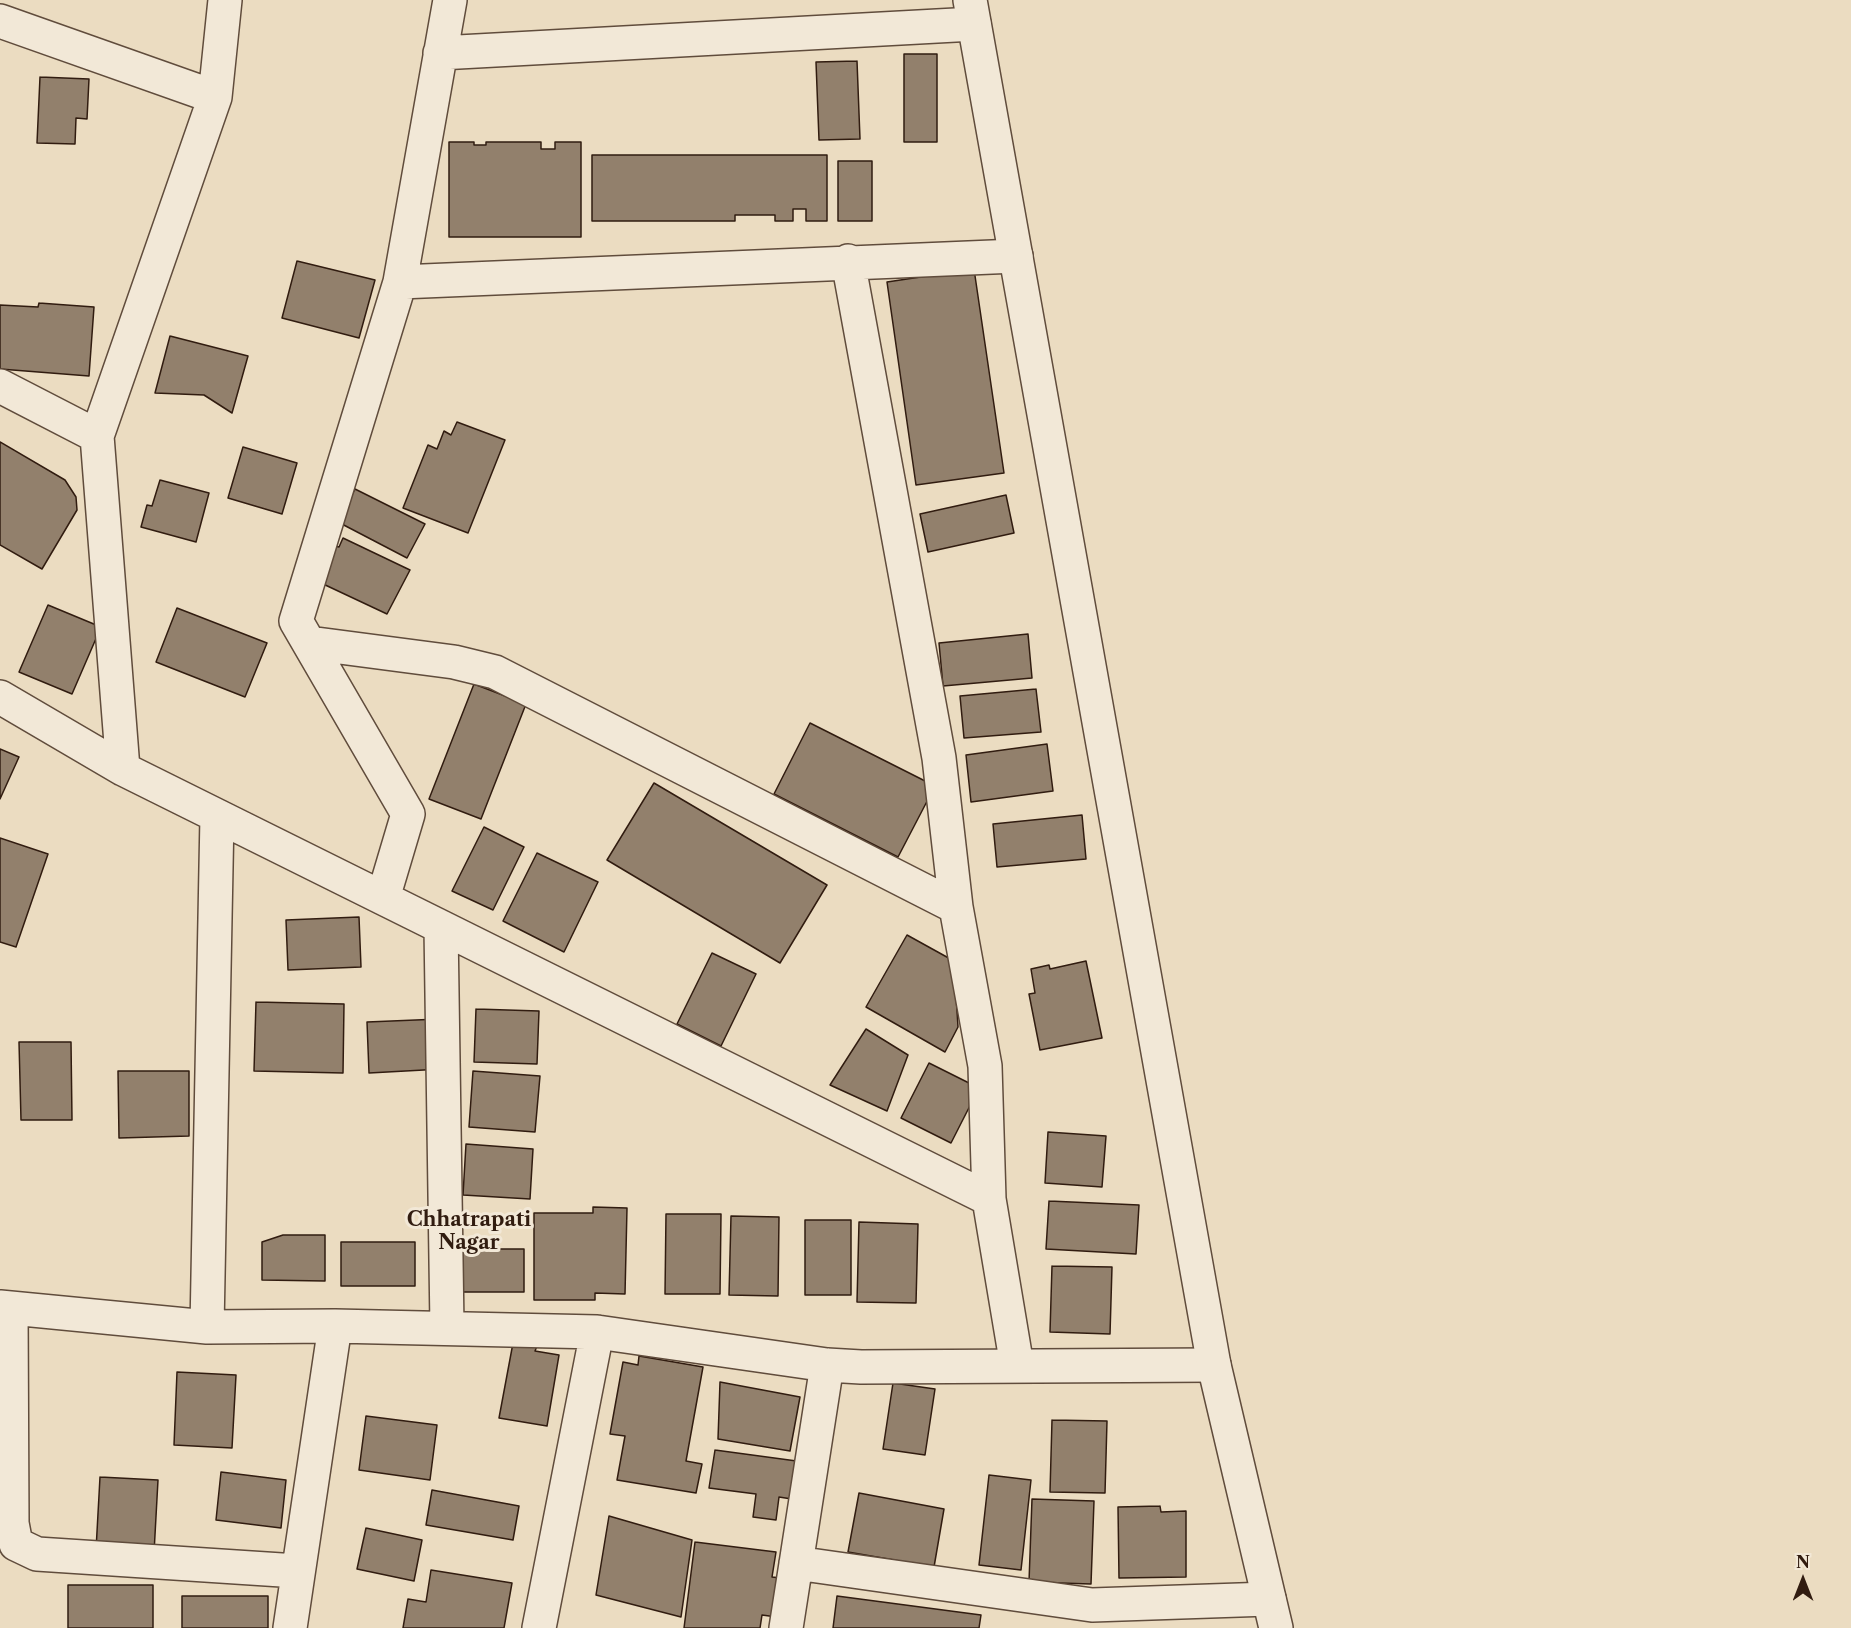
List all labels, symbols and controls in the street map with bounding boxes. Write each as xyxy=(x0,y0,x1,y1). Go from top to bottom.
district label: Chhatrapati Nagar xyxy=(407,1208,531,1255)
north arrow xyxy=(1773,1550,1833,1610)
text: N xyxy=(1796,1552,1810,1572)

